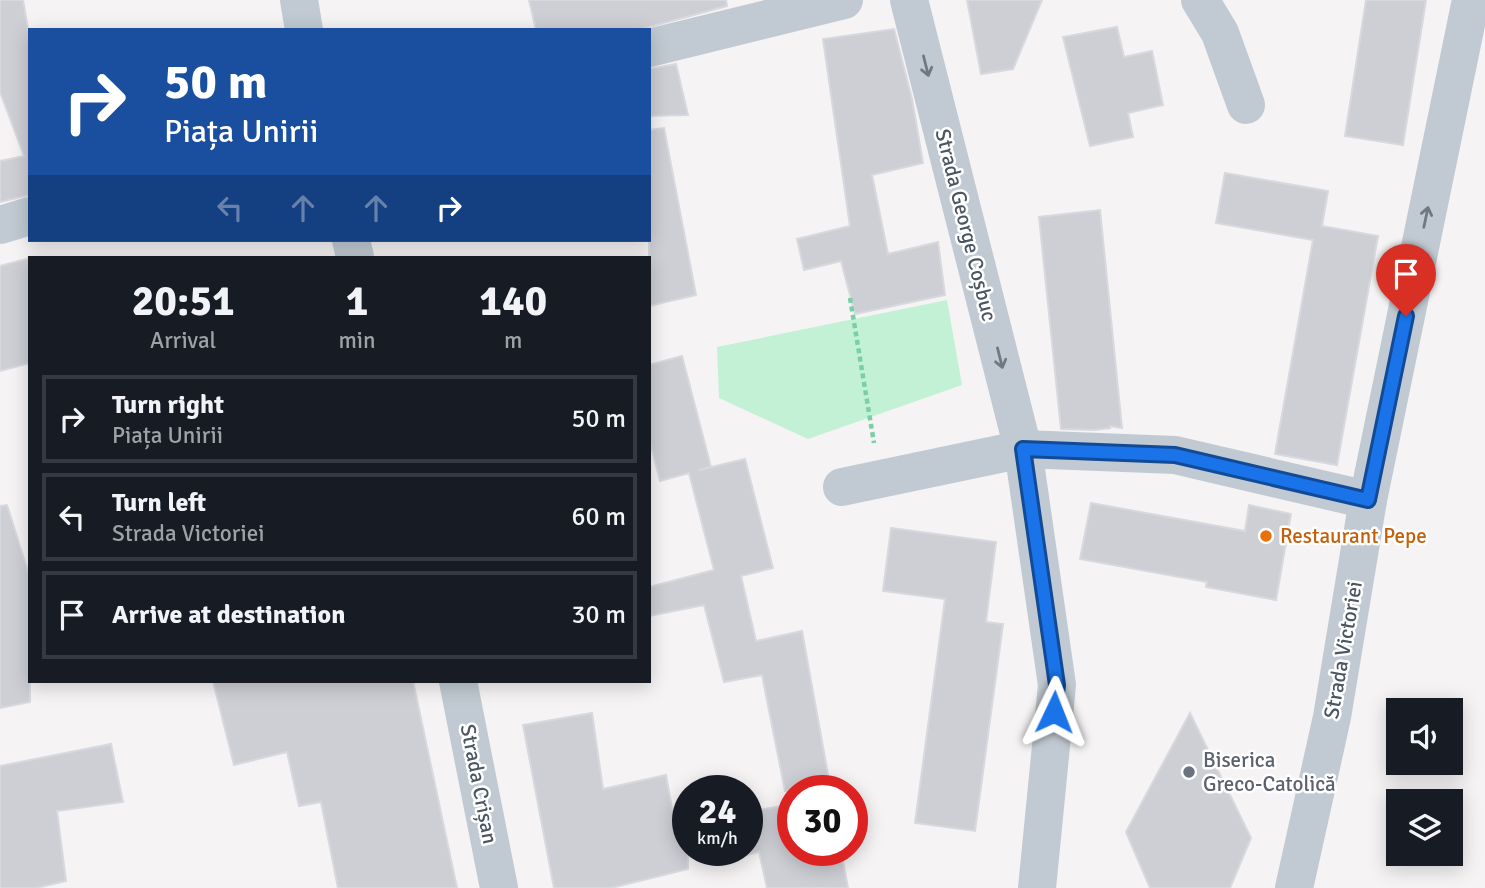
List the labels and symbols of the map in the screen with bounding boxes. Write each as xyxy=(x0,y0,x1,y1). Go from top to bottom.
one-way arrow xyxy=(920,54,933,77)
street label: Strada George Coșbuc xyxy=(930,126,1002,324)
one-way arrow xyxy=(1420,206,1434,229)
pin xyxy=(1376,244,1436,316)
one-way arrow xyxy=(994,346,1007,369)
place label: Restaurant Pepe xyxy=(1280,523,1427,549)
marker: Restaurant Pepe xyxy=(1258,528,1274,544)
street label: Strada Victoriei xyxy=(1318,579,1368,721)
position arrow xyxy=(1017,675,1091,749)
street label: Strada Crișan xyxy=(455,722,503,846)
place label: Biserica Greco-Catolică xyxy=(1203,747,1336,797)
marker: Biserica Greco-Catolică xyxy=(1181,764,1197,780)
speed limit sign: 30 xyxy=(777,775,868,866)

